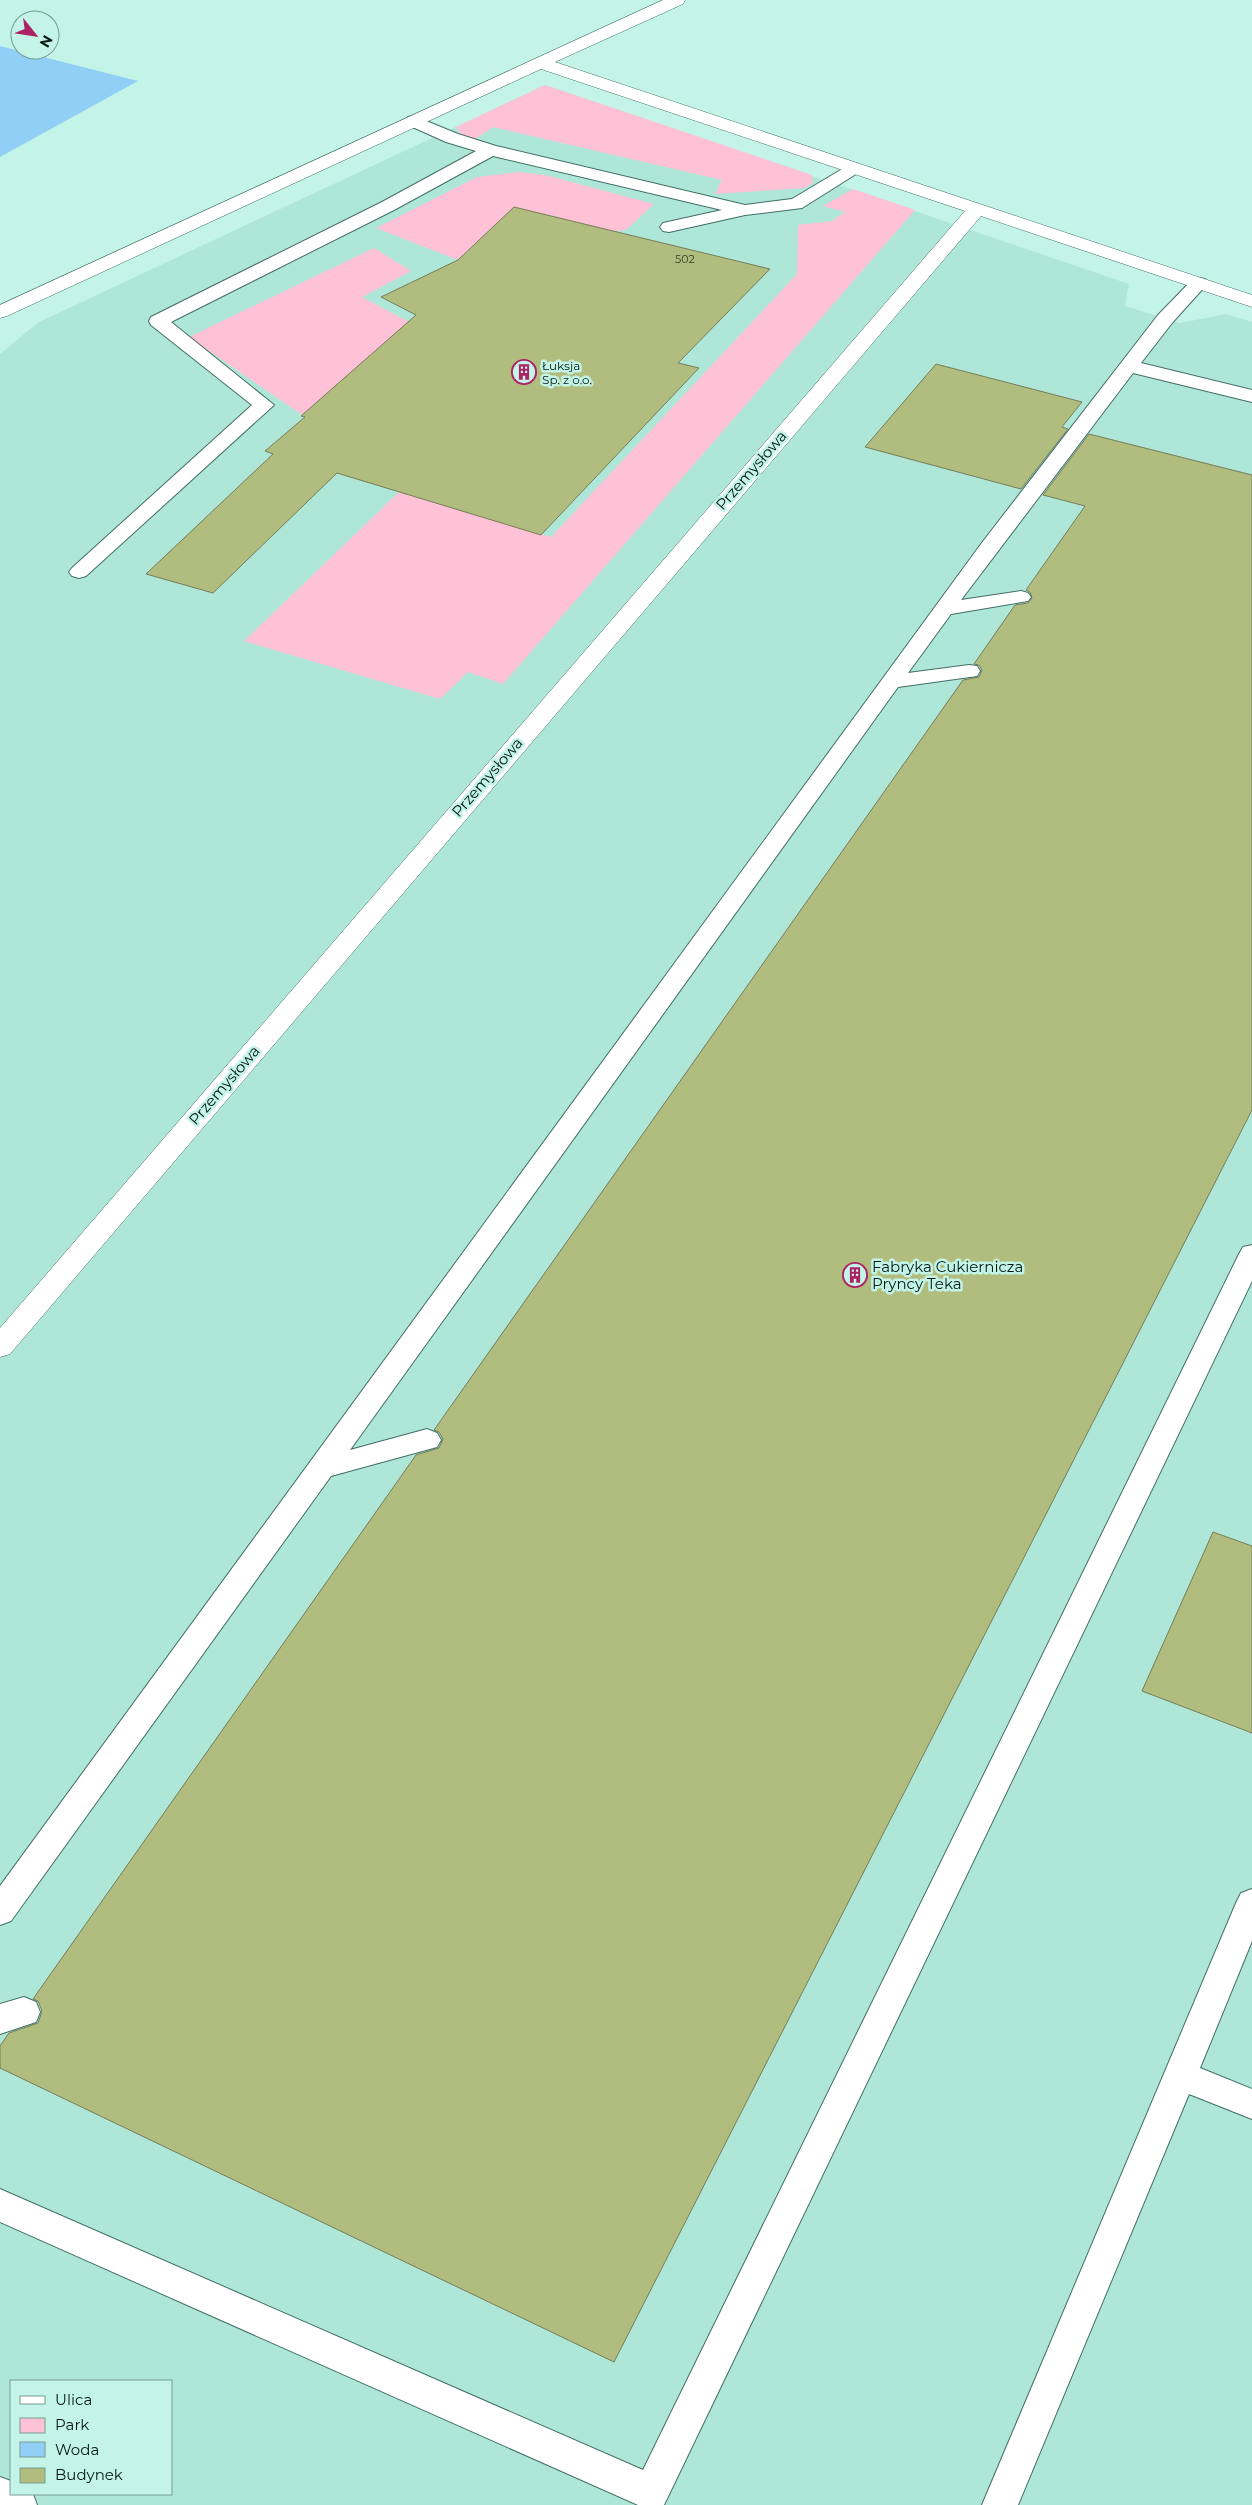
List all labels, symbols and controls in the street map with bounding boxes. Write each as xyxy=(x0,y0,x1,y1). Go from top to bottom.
north arrow xyxy=(10,10,60,60)
text: N xyxy=(36,32,57,51)
house number: 502 xyxy=(675,252,695,266)
place label: Łuksja Sp. z o.o. xyxy=(542,358,592,387)
building icon: Łuksja Sp. z o.o. xyxy=(511,359,537,385)
street label: Przemysłowa xyxy=(711,426,791,514)
street label: Przemysłowa xyxy=(447,733,527,821)
street label: Przemysłowa xyxy=(184,1041,264,1129)
place label: Fabryka Cukiernicza Pryncy Teka xyxy=(872,1257,1023,1293)
building icon: Fabryka Cukiernicza Pryncy Teka xyxy=(842,1262,868,1288)
legend xyxy=(10,2380,172,2495)
text: Ulica xyxy=(55,2390,92,2409)
text: Park xyxy=(55,2415,89,2434)
text: Woda xyxy=(55,2440,99,2459)
text: Budynek xyxy=(55,2465,123,2484)

